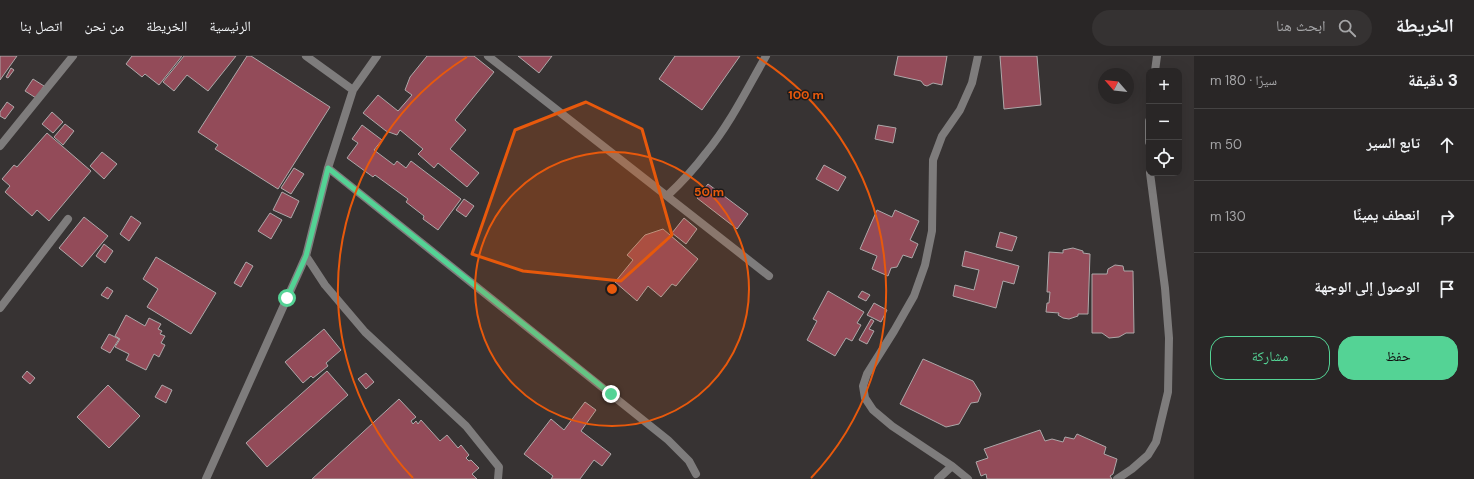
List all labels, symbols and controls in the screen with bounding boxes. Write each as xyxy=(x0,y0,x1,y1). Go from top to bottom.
search box xyxy=(1092,10,1372,46)
text: الخريطة xyxy=(1396,13,1454,38)
text: ابحث هنا xyxy=(1276,16,1326,36)
text: اتصل بنا xyxy=(20,17,63,35)
text: من نحن xyxy=(85,17,124,35)
text: الخريطة xyxy=(146,17,187,35)
text: الرئيسية xyxy=(209,17,251,35)
icon: search xyxy=(1336,17,1358,39)
north arrow xyxy=(1098,68,1134,104)
map controls xyxy=(1146,68,1182,176)
button: + xyxy=(1146,68,1182,104)
text: 3 دقيقة xyxy=(1408,69,1458,91)
text: سيرًا · 180 m xyxy=(1210,72,1277,89)
text: 100 m xyxy=(788,87,824,103)
button: − xyxy=(1146,104,1182,140)
text: تابع السير xyxy=(1366,133,1420,153)
icon: ahead xyxy=(1436,134,1458,156)
text: 50 m xyxy=(1210,136,1242,153)
button: locate xyxy=(1146,140,1182,176)
text: 50 m xyxy=(694,184,724,200)
text: انعطف يمينًا xyxy=(1353,205,1420,225)
icon: right xyxy=(1436,206,1458,228)
text: 130 m xyxy=(1210,208,1246,225)
text: الوصول إلى الوجهة xyxy=(1314,277,1420,297)
icon: arrive xyxy=(1436,278,1458,300)
centre of rings xyxy=(605,282,619,296)
route start xyxy=(278,289,296,307)
button: مشاركة xyxy=(1210,336,1330,380)
button: حفظ xyxy=(1338,336,1458,380)
route end xyxy=(602,385,620,403)

